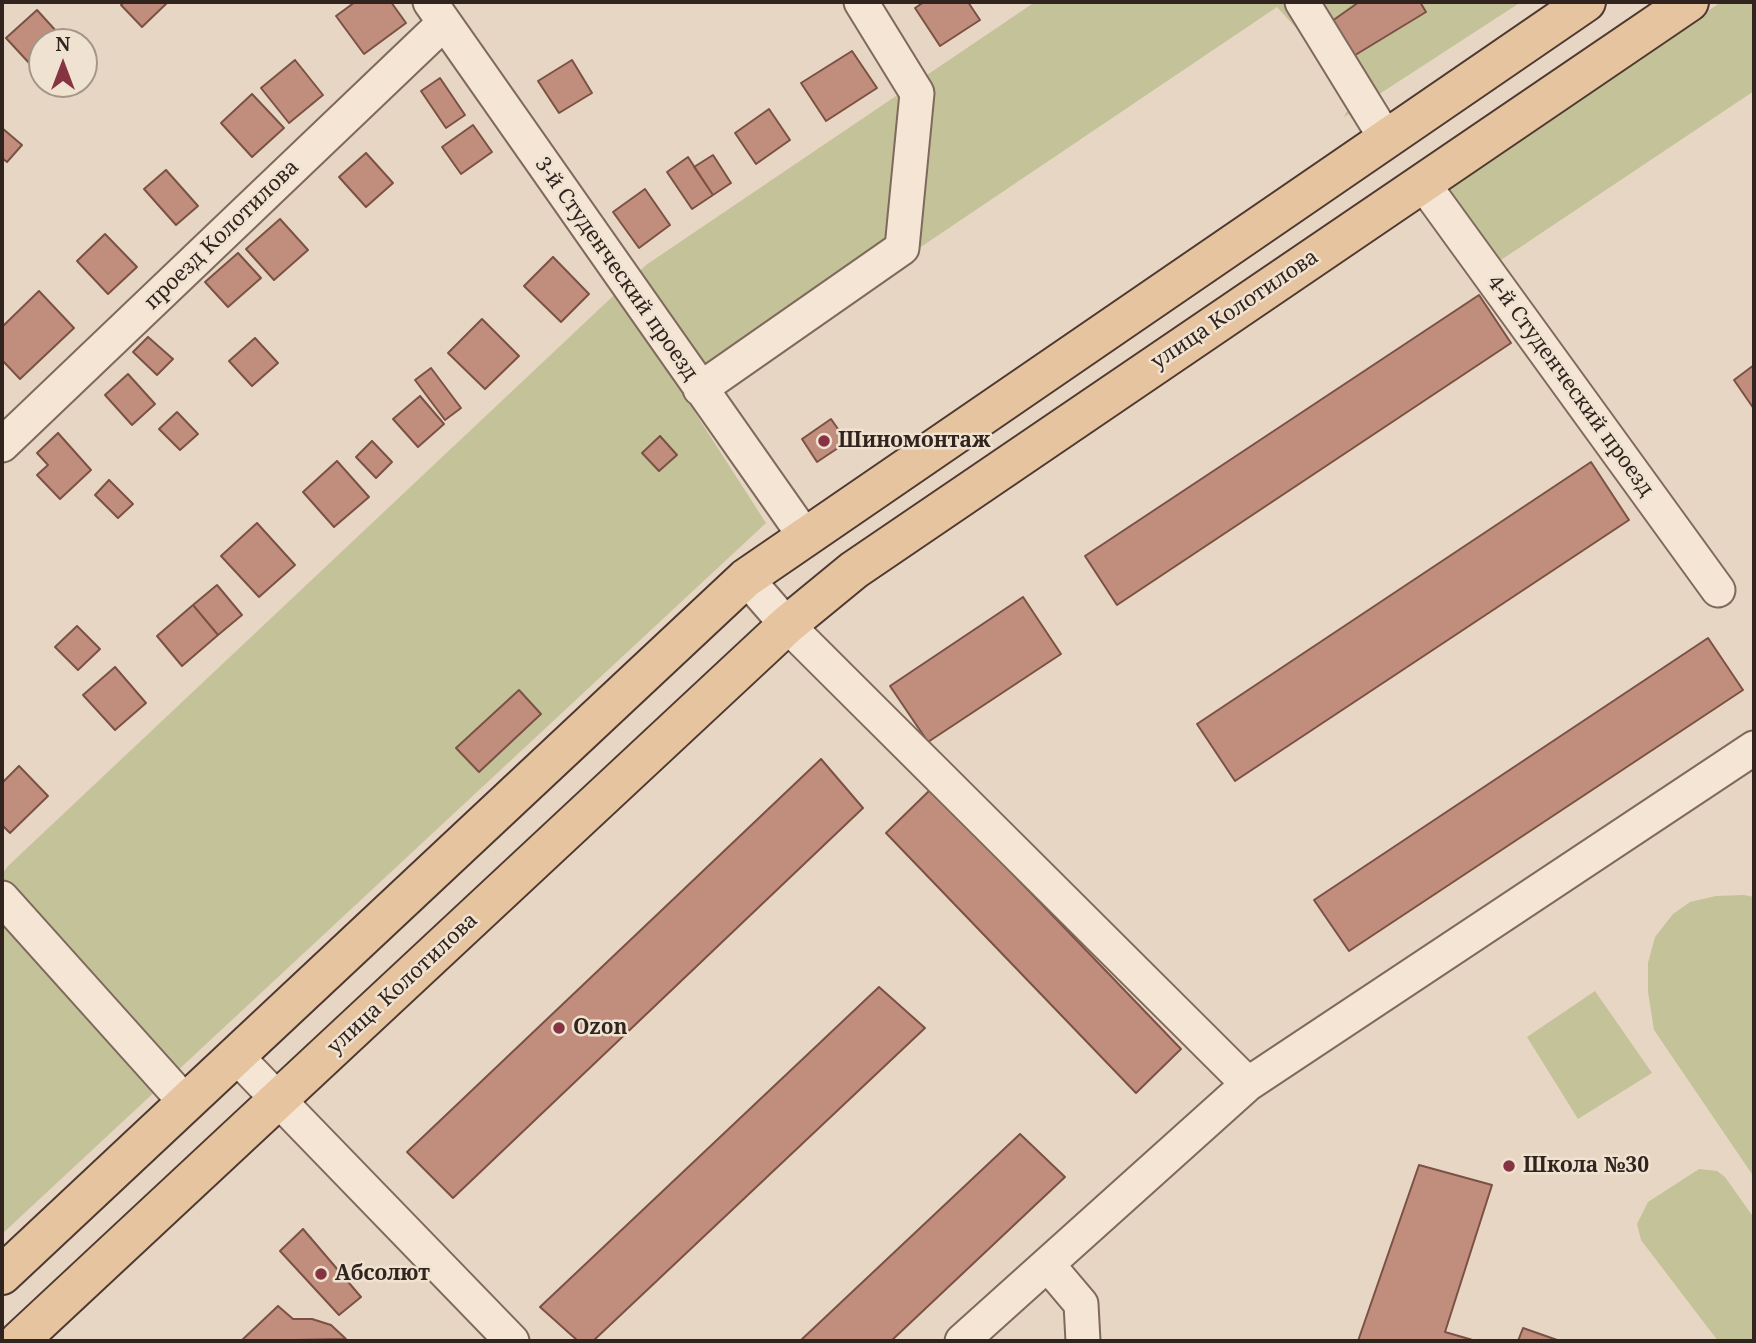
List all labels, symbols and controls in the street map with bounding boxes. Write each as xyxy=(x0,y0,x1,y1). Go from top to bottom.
north arrow xyxy=(28,28,98,98)
text: N xyxy=(56,31,70,57)
street label: 3-й Студенческий проезд xyxy=(529,153,703,385)
street label: проезд Колотилова xyxy=(140,155,304,315)
street label: улица Колотилова xyxy=(1147,245,1323,375)
street label: 4-й Студенческий проезд xyxy=(1481,271,1659,501)
place label: Шиномонтаж xyxy=(838,428,991,454)
marker: Шиномонтаж xyxy=(816,433,832,449)
street label: улица Колотилова xyxy=(323,908,483,1060)
place label: Ozon xyxy=(573,1015,628,1041)
marker: Ozon xyxy=(551,1020,567,1036)
place label: Школа №30 xyxy=(1523,1153,1649,1179)
marker: Школа №30 xyxy=(1501,1158,1517,1174)
place label: Абсолют xyxy=(335,1261,430,1287)
marker: Абсолют xyxy=(313,1266,329,1282)

